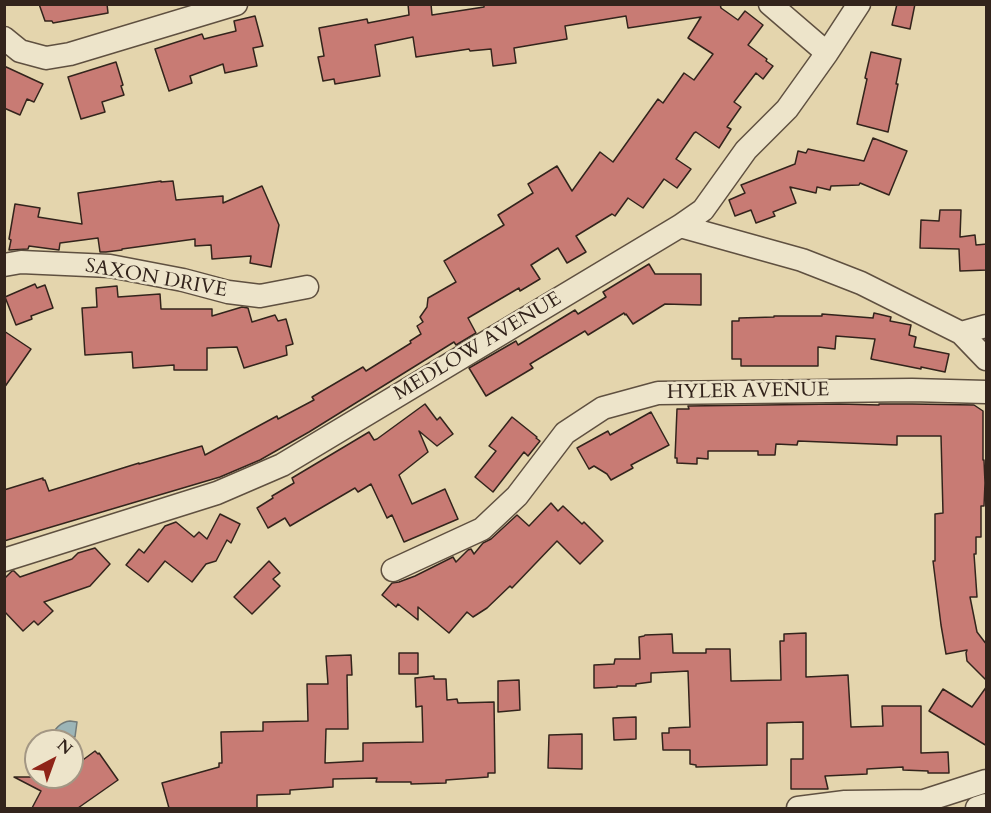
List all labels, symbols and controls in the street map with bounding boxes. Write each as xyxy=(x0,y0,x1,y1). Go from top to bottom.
street label: SAXON DRIVE xyxy=(83,255,229,303)
street label: MEDLOW AVENUE xyxy=(390,287,566,407)
street label: HYLER AVENUE xyxy=(667,379,829,405)
north arrow xyxy=(24,729,84,789)
text: N xyxy=(52,734,77,760)

